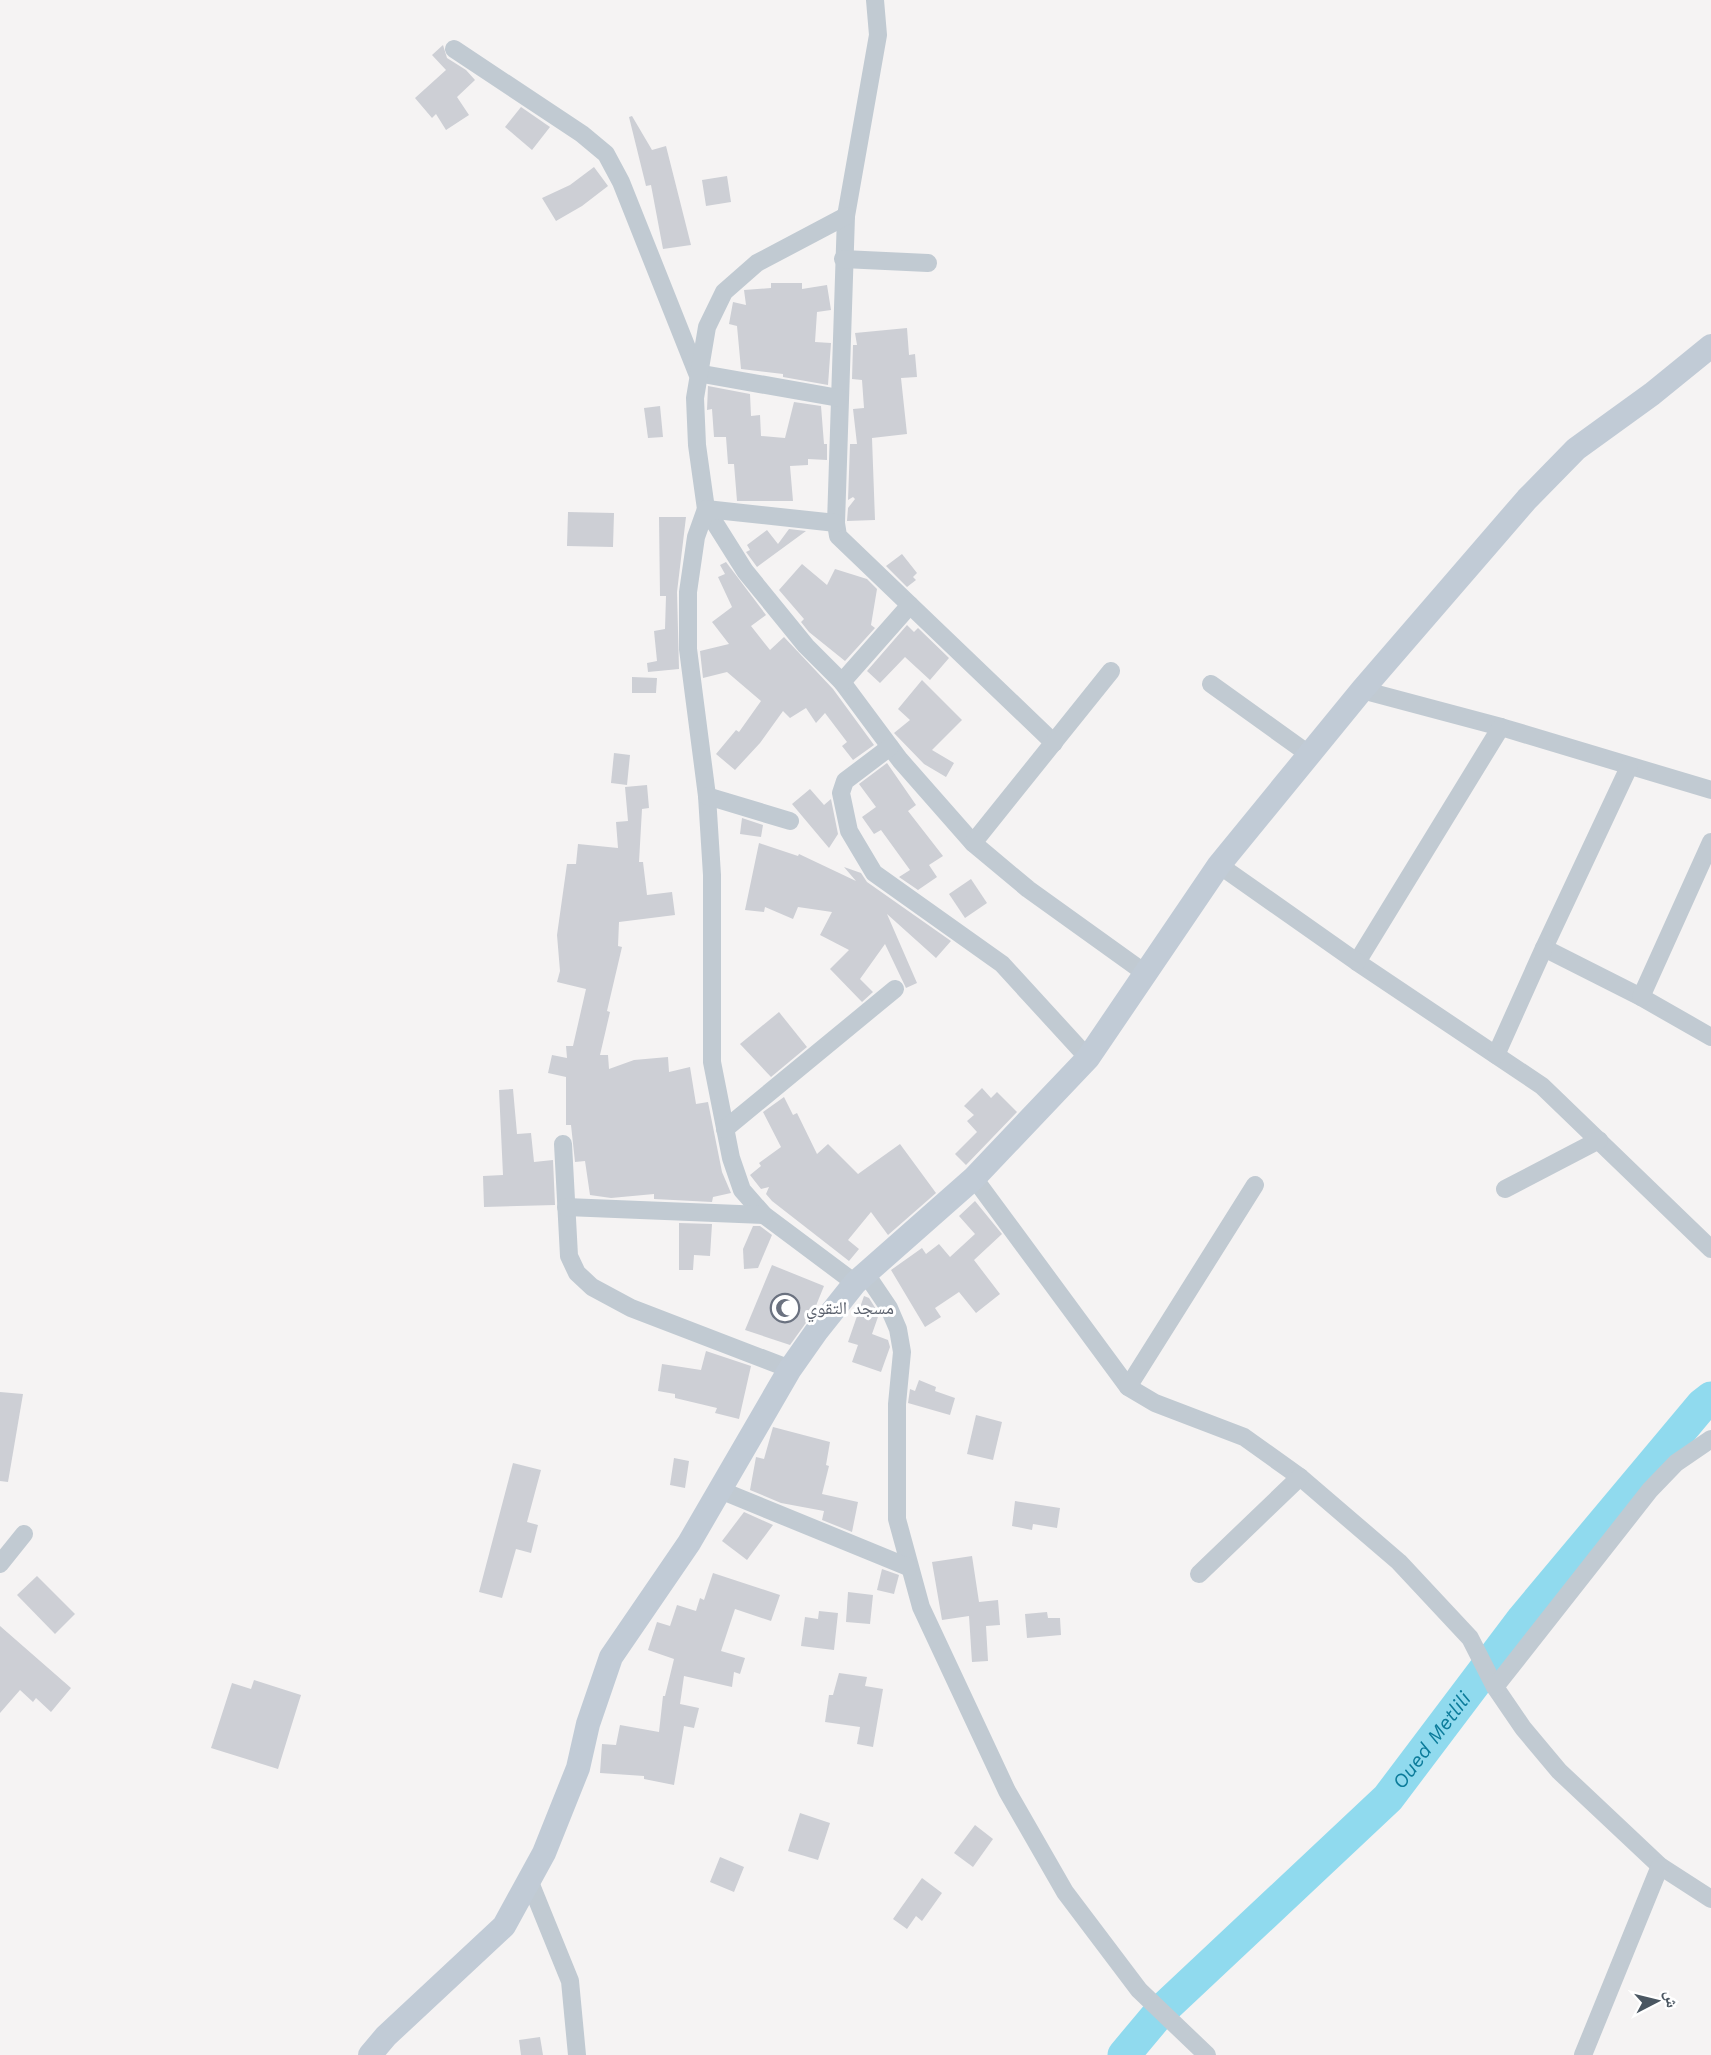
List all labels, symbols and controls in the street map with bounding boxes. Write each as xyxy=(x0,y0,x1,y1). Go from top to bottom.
mosque icon: مسجد التقوي xyxy=(769,1292,801,1324)
place label: مسجد التقوي xyxy=(806,1297,894,1323)
water label: Oued Metlili xyxy=(1387,1686,1476,1794)
north arrow xyxy=(1627,1971,1687,2031)
text: ش xyxy=(1661,1990,1682,2009)

